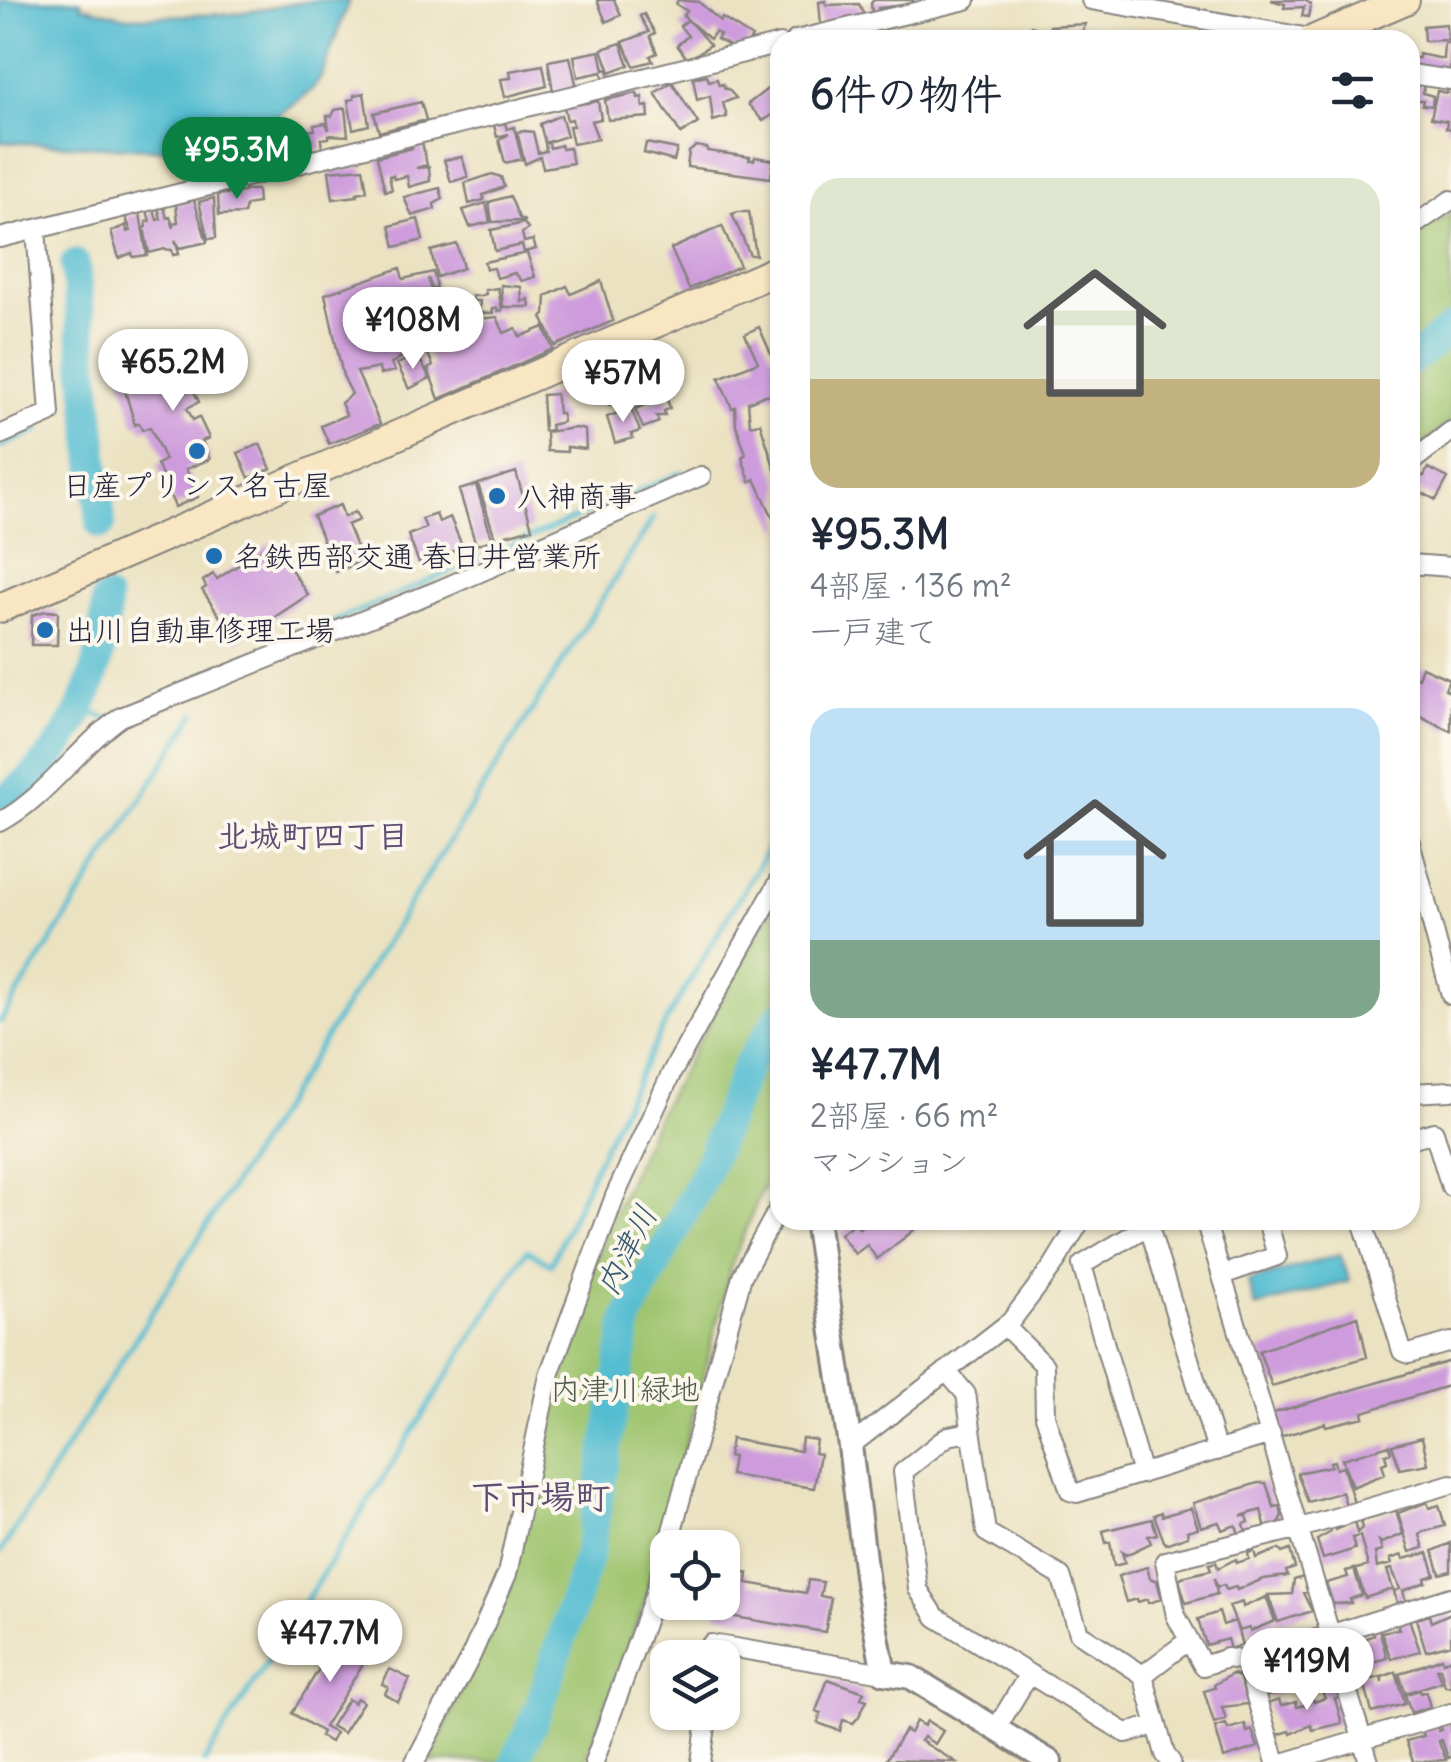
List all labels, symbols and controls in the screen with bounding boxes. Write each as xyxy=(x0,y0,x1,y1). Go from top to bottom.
icon: filters xyxy=(1325,63,1380,118)
text: 6件の物件 xyxy=(810,68,1002,120)
pin: ¥95.3M xyxy=(156,117,318,202)
text: ¥95.3M xyxy=(184,129,290,170)
icon: home xyxy=(1005,243,1185,423)
pin: ¥108M xyxy=(343,287,483,372)
text: ¥108M xyxy=(365,299,461,340)
pin: ¥65.2M xyxy=(92,329,254,414)
pin: ¥57M xyxy=(564,340,682,425)
text: ¥65.2M xyxy=(120,341,226,382)
text: ¥57M xyxy=(584,352,662,393)
marker: 日産プリンス名古屋 xyxy=(186,440,208,462)
place label: 日産プリンス名古屋 xyxy=(62,466,332,504)
place label: 八神商事 xyxy=(517,477,637,515)
marker: 八神商事 xyxy=(486,485,508,507)
text: ¥95.3M xyxy=(810,508,950,560)
place label: 名鉄西部交通 春日井営業所 xyxy=(234,537,601,575)
marker: 名鉄西部交通 春日井営業所 xyxy=(203,545,225,567)
text: 4部屋 · 136 m² xyxy=(810,565,1012,606)
place label: 出川自動車修理工場 xyxy=(65,611,335,649)
text: 一戸建て xyxy=(810,611,938,652)
marker: 出川自動車修理工場 xyxy=(34,619,56,641)
icon: home xyxy=(1005,773,1185,953)
district label: 北城町四丁目 xyxy=(217,815,409,856)
text: ¥47.7M xyxy=(810,1038,942,1090)
text: 2部屋 · 66 m² xyxy=(810,1095,998,1136)
text: マンション xyxy=(810,1141,969,1182)
water label: 内津川 xyxy=(586,1198,666,1302)
park label: 内津川緑地 xyxy=(550,1370,700,1408)
district label: 下市場町 xyxy=(470,1474,610,1518)
map controls xyxy=(650,1530,740,1730)
button: locate xyxy=(650,1530,740,1620)
pin: ¥47.7M xyxy=(249,1600,411,1685)
text: ¥47.7M xyxy=(280,1612,380,1653)
pin: ¥119M xyxy=(1237,1628,1377,1713)
button: layers xyxy=(650,1640,740,1730)
text: ¥119M xyxy=(1263,1640,1351,1681)

